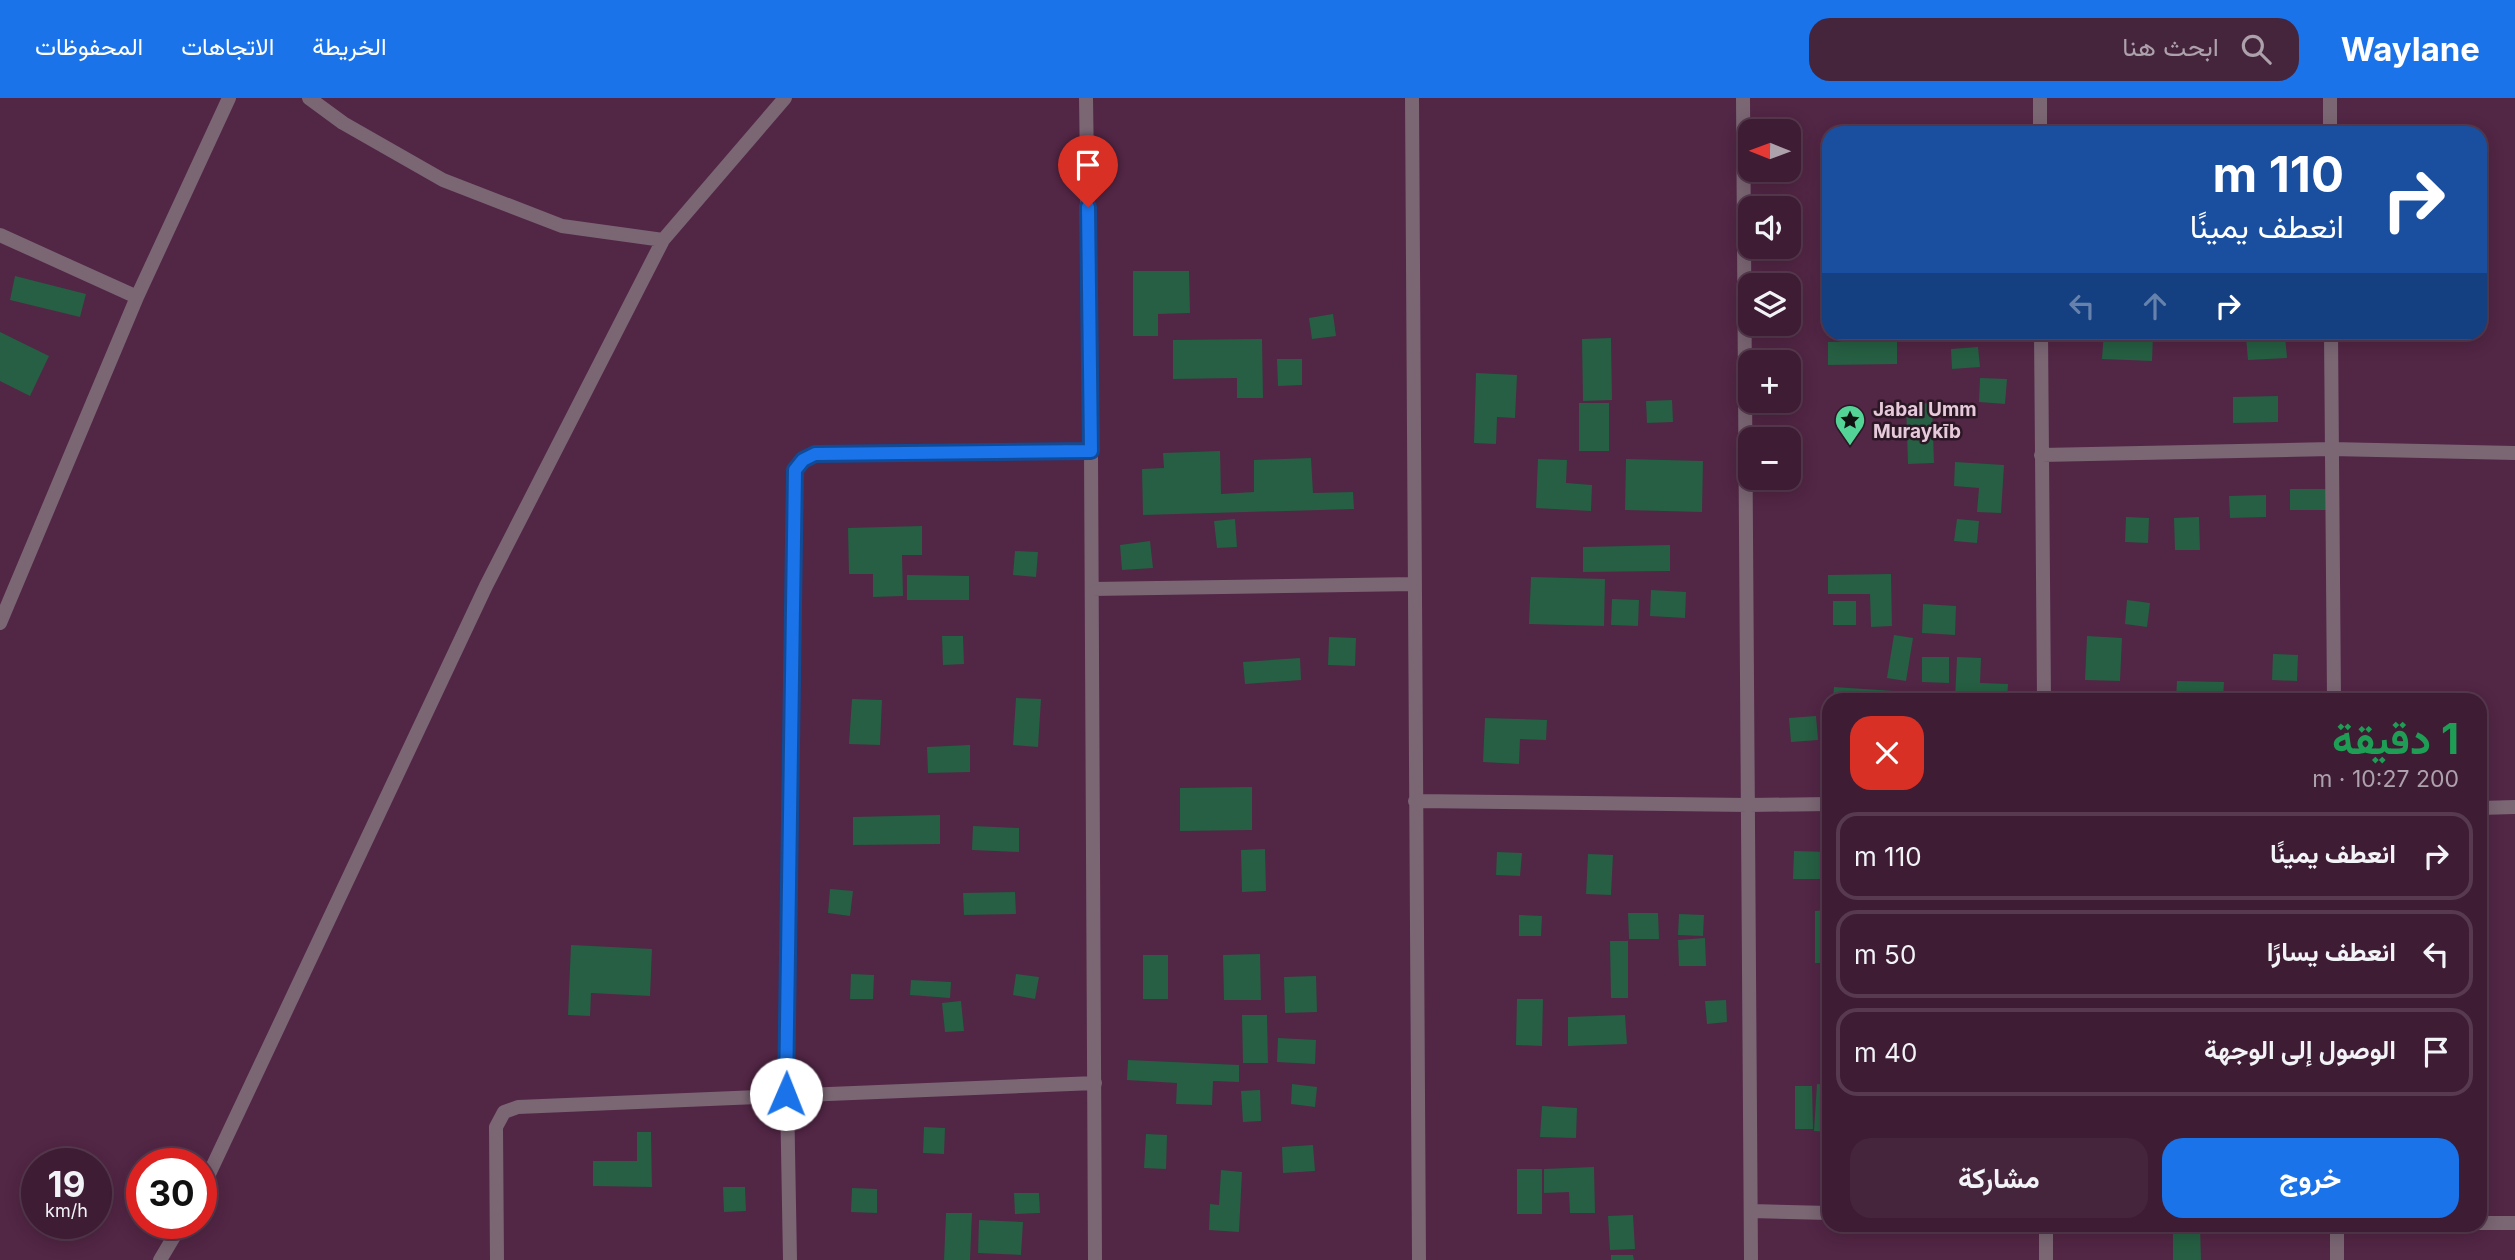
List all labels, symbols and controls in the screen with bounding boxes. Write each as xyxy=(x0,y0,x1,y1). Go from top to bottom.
search box xyxy=(1809,18,2299,81)
text: Waylane xyxy=(2341,29,2480,69)
icon: search xyxy=(2237,30,2275,68)
text: ابحث هنا xyxy=(2122,31,2219,62)
text: المحفوظات xyxy=(35,32,143,61)
text: الاتجاهات xyxy=(181,32,274,61)
text: الخريطة xyxy=(312,32,387,61)
north arrow xyxy=(1738,119,1801,182)
map controls xyxy=(1738,119,1801,490)
pin xyxy=(1058,135,1118,207)
text: 110 m xyxy=(2212,145,2344,204)
icon: arrive xyxy=(1069,146,1107,184)
icon: right xyxy=(2368,154,2459,245)
button: sound xyxy=(1738,196,1801,259)
text: انعطف يمينًا xyxy=(2190,207,2344,246)
button: layers xyxy=(1738,273,1801,336)
icon: left xyxy=(2063,287,2101,325)
icon: ahead xyxy=(2136,287,2174,325)
icon: right xyxy=(2209,287,2247,325)
button: + xyxy=(1738,350,1801,413)
place label: Jabal Umm Muraykīb xyxy=(1873,398,1977,443)
place icon: Jabal Umm Muraykīb xyxy=(1833,403,1867,447)
button: − xyxy=(1738,427,1801,490)
text: 1 دقيقة xyxy=(2332,713,2459,764)
button: close xyxy=(1850,716,1924,790)
text: 200 m · 10:27 xyxy=(2312,765,2459,793)
icon: right xyxy=(2417,837,2455,875)
text: انعطف يمينًا xyxy=(2270,838,2396,869)
text: 110 m xyxy=(1854,841,1922,872)
icon: left xyxy=(2417,935,2455,973)
text: انعطف يسارًا xyxy=(2267,936,2396,967)
text: 50 m xyxy=(1854,939,1916,970)
icon: arrive xyxy=(2417,1033,2455,1071)
text: الوصول إلى الوجهة xyxy=(2204,1034,2396,1065)
text: 40 m xyxy=(1854,1037,1917,1068)
position arrow xyxy=(749,1057,823,1131)
button: مشاركة xyxy=(1850,1138,2148,1218)
button: خروج xyxy=(2162,1138,2459,1218)
speed limit sign: 30 xyxy=(126,1148,217,1239)
text: 19 xyxy=(48,1163,85,1205)
text: km/h xyxy=(45,1200,88,1221)

